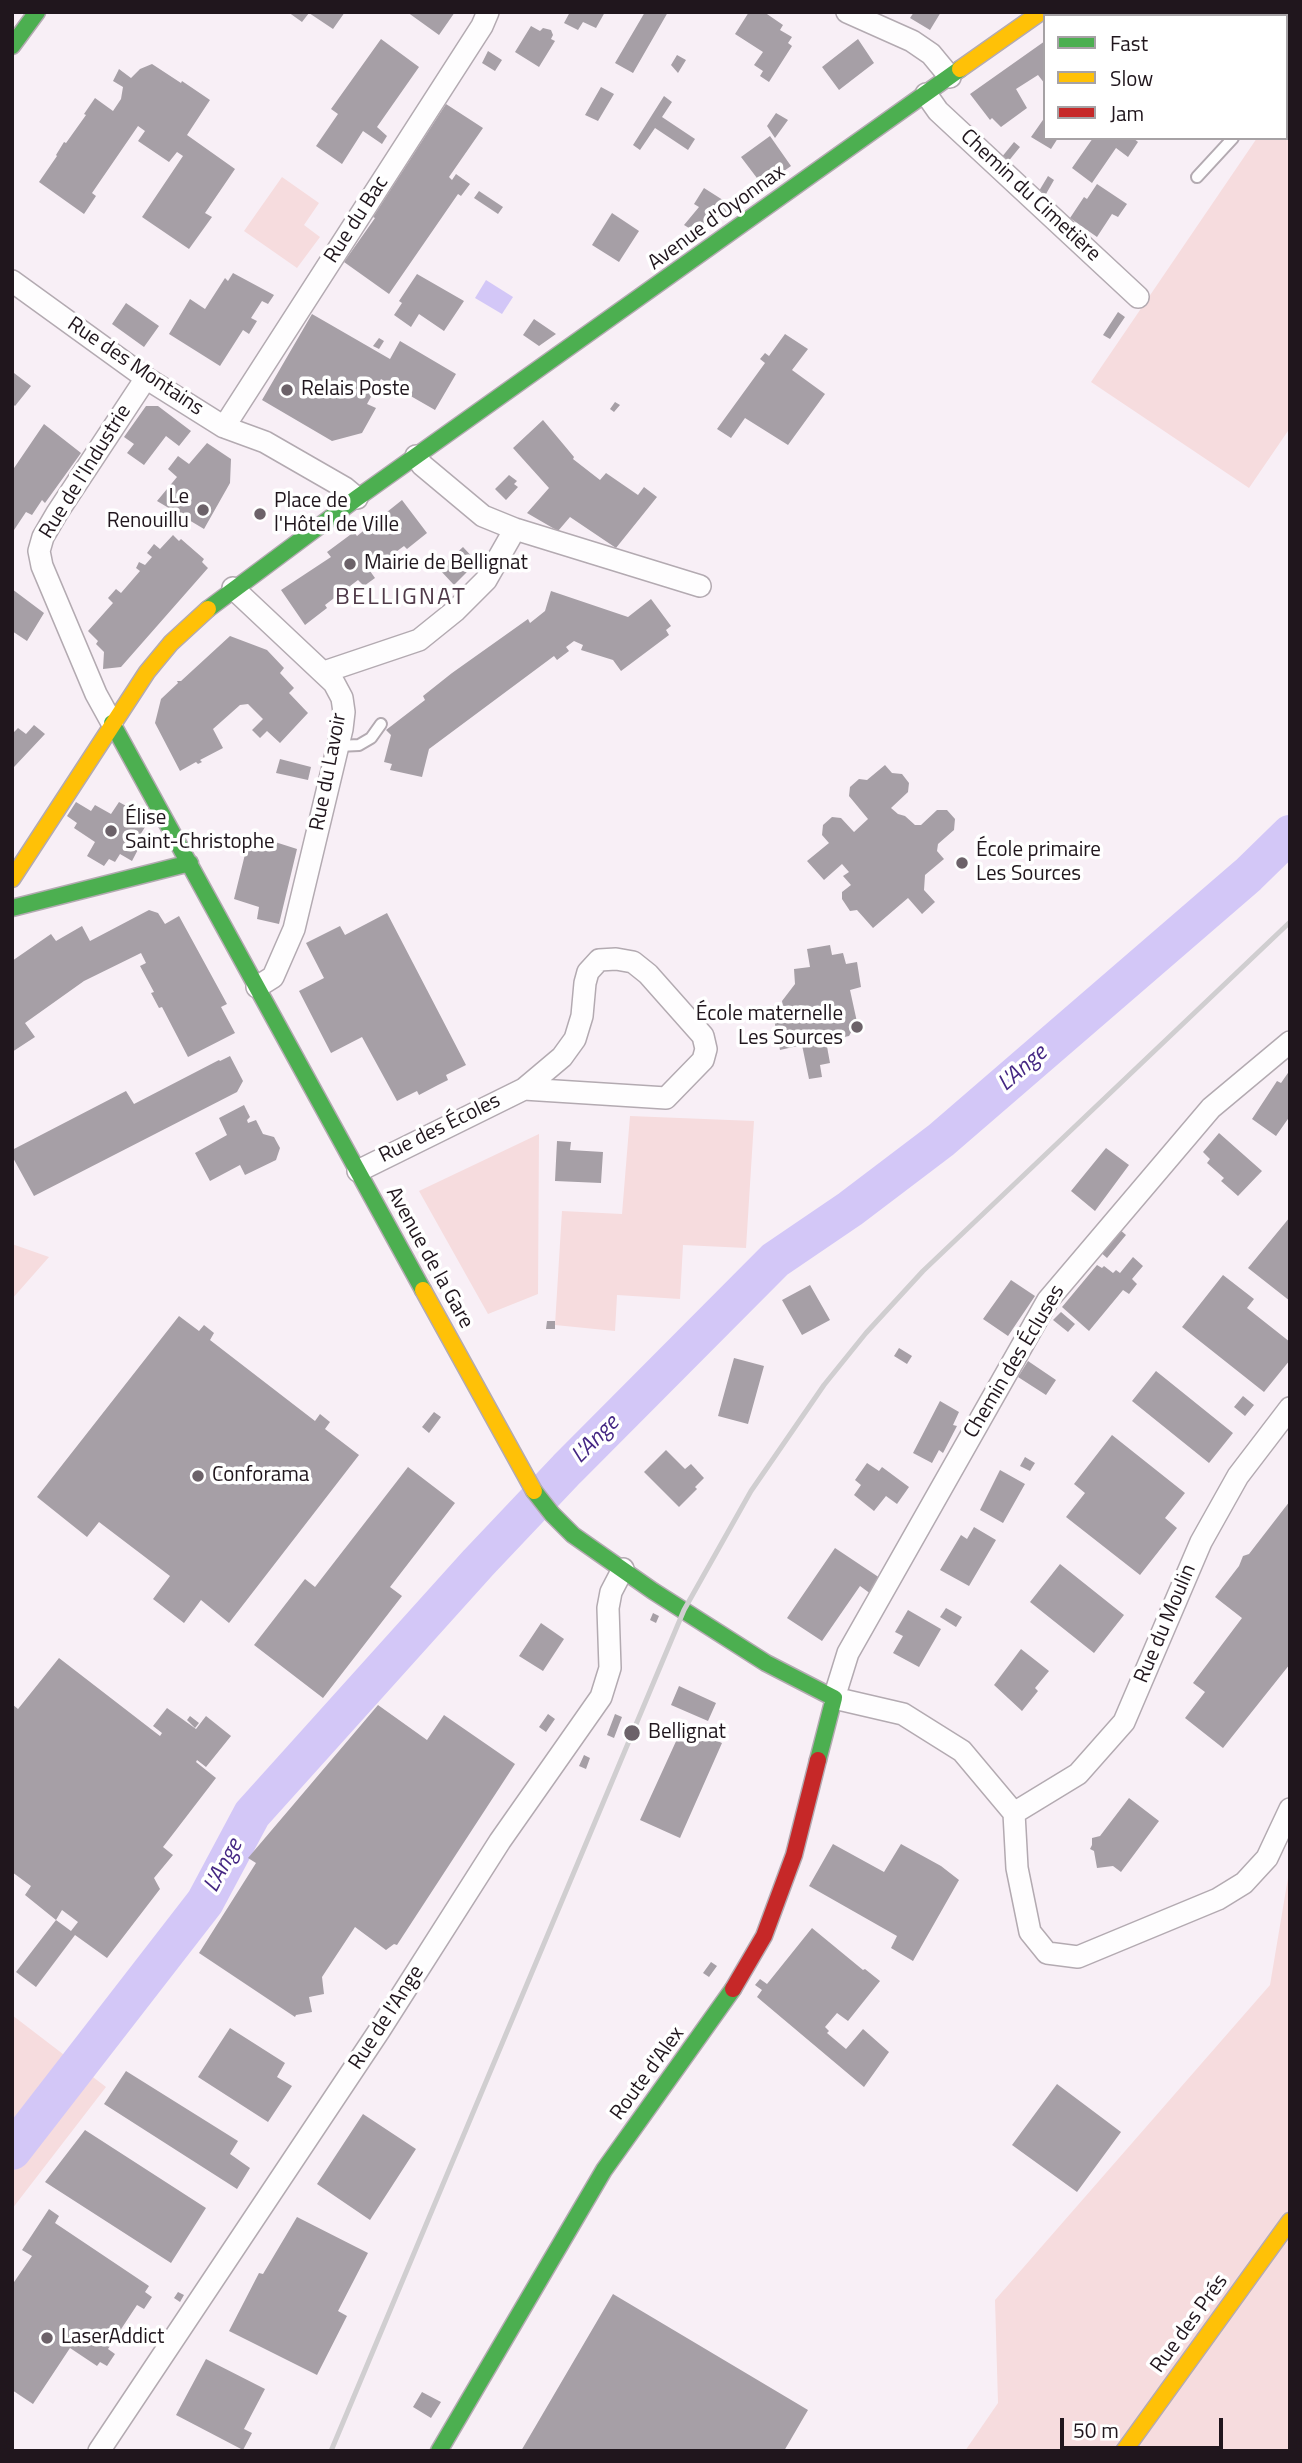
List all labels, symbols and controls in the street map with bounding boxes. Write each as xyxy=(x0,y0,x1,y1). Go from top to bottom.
legend xyxy=(1043,14,1288,140)
text: Fast xyxy=(1110,27,1148,59)
text: Slow xyxy=(1110,62,1153,94)
text: Jam xyxy=(1110,97,1144,129)
street label: Chemin du Cimetière xyxy=(955,125,1105,267)
street label: Avenue d'Oyonnax xyxy=(644,160,790,276)
street label: Rue du Bac xyxy=(320,172,394,268)
street label: Rue des Montains xyxy=(62,312,208,422)
place label: Relais Poste xyxy=(301,377,410,403)
marker: Relais Poste xyxy=(279,382,295,398)
street label: Rue de l'Industrie xyxy=(35,400,137,544)
place label: Le Renouillu xyxy=(107,485,189,535)
place label: Place de l'Hôtel de Ville xyxy=(274,489,399,539)
marker: Le Renouillu xyxy=(195,502,211,518)
marker: Place de l'Hôtel de Ville xyxy=(252,506,268,522)
place label: Mairie de Bellignat xyxy=(364,551,528,577)
marker: Mairie de Bellignat xyxy=(342,556,358,572)
district label: BELLIGNAT xyxy=(336,584,466,612)
street label: Rue du Lavoir xyxy=(305,711,353,833)
place label: Élise Saint-Christophe xyxy=(125,806,275,856)
marker: Élise Saint-Christophe xyxy=(103,823,119,839)
place label: École primaire Les Sources xyxy=(976,838,1101,888)
marker: École primaire Les Sources xyxy=(954,855,970,871)
place label: École maternelle Les Sources xyxy=(696,1002,843,1052)
marker: École maternelle Les Sources xyxy=(849,1019,865,1035)
water label: L'Ange xyxy=(993,1040,1053,1098)
street label: Rue des Écoles xyxy=(375,1089,505,1169)
street label: Avenue de la Gare xyxy=(380,1183,478,1333)
street label: Chemin des Écluses xyxy=(959,1281,1071,1443)
water label: L'Ange xyxy=(566,1410,626,1470)
place label: Conforama xyxy=(212,1463,309,1489)
marker: Conforama xyxy=(190,1468,206,1484)
street label: Rue du Moulin xyxy=(1130,1561,1202,1687)
place label: Bellignat xyxy=(648,1720,726,1746)
marker: Bellignat xyxy=(622,1723,642,1743)
water label: L'Ange xyxy=(199,1835,249,1897)
street label: Rue de l'Ange xyxy=(344,1961,430,2075)
street label: Route d'Alex xyxy=(606,2022,690,2126)
street label: Rue des Prés xyxy=(1146,2270,1234,2378)
place label: LaserAddict xyxy=(61,2325,164,2351)
marker: LaserAddict xyxy=(39,2330,55,2346)
scale bar xyxy=(1064,2404,1227,2448)
text: 50 m xyxy=(1073,2414,1119,2446)

